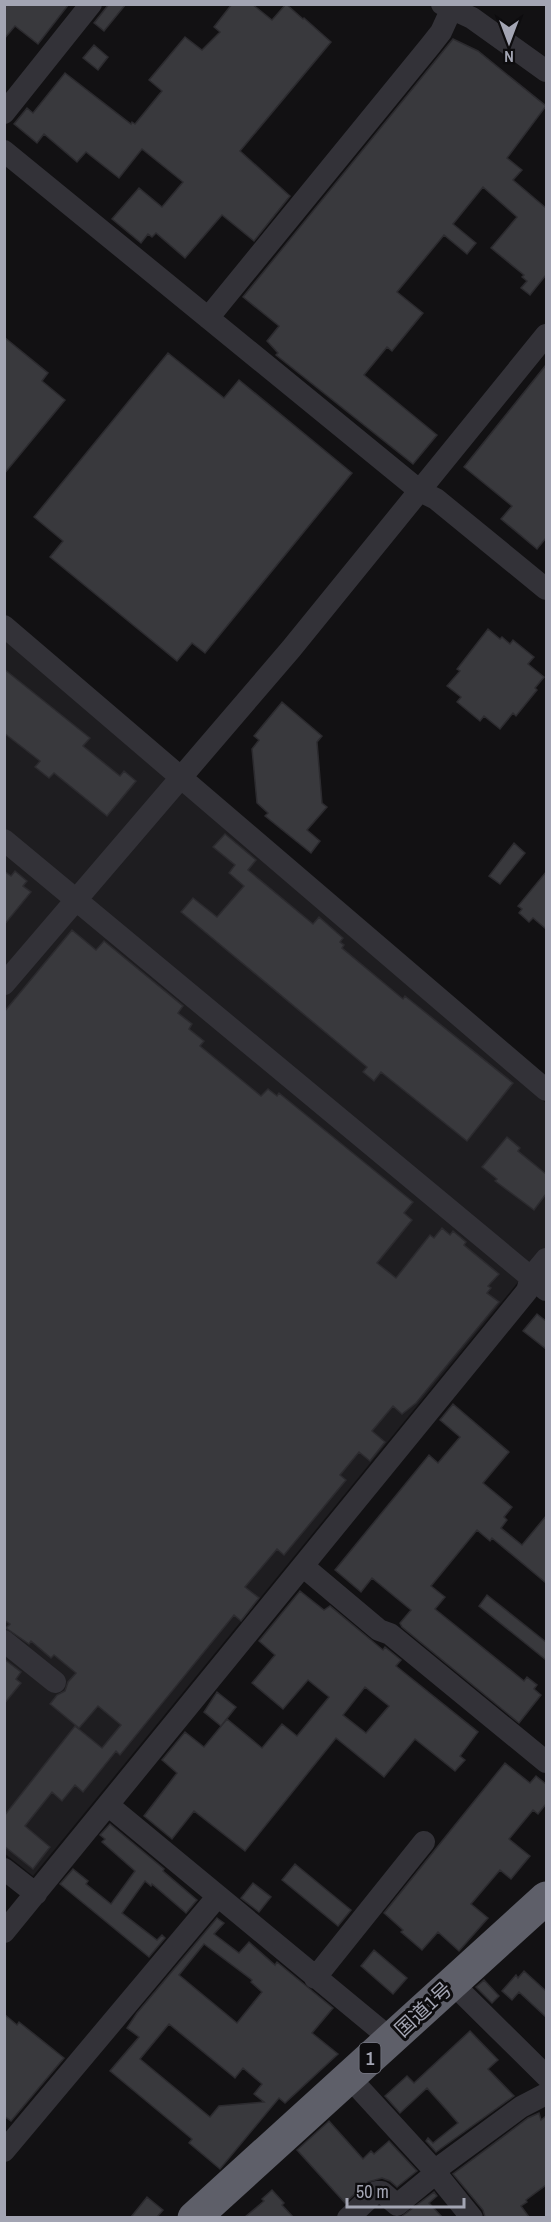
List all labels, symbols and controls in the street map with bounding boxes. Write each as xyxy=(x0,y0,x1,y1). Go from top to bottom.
north arrow xyxy=(479,12,539,72)
text: N xyxy=(504,46,514,68)
street label: 国道1号 xyxy=(389,1976,457,2042)
road number: 1 xyxy=(360,2043,380,2073)
scale bar xyxy=(347,2171,464,2209)
text: 50 m xyxy=(356,2179,389,2204)

